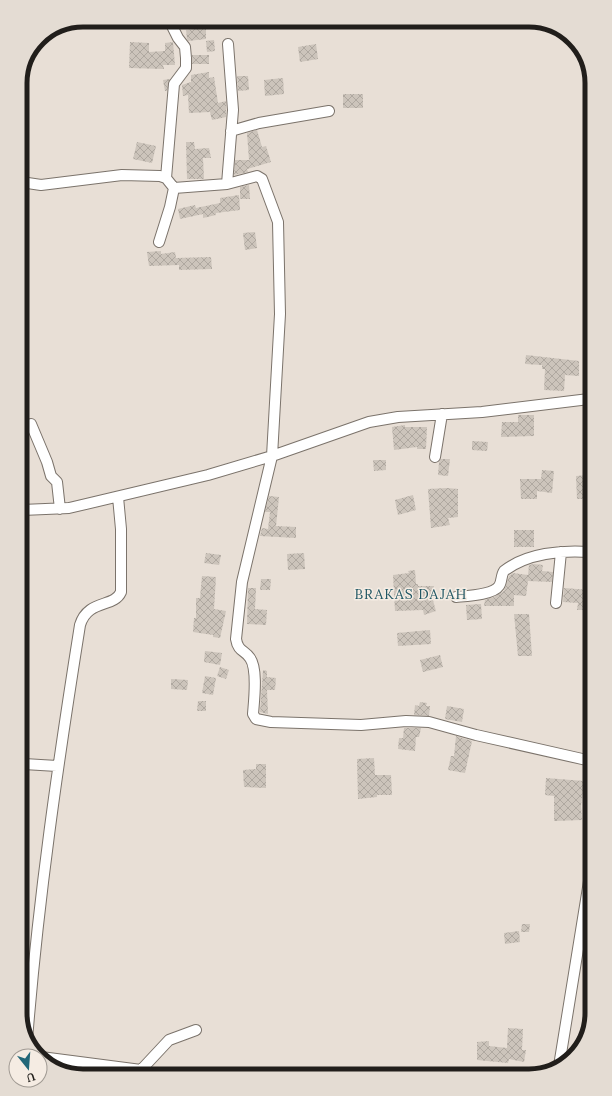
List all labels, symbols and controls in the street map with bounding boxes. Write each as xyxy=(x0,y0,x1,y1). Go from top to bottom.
district label: BRAKAS DAJAH xyxy=(355,585,467,603)
north arrow xyxy=(8,1048,48,1088)
text: U xyxy=(24,1070,37,1086)

